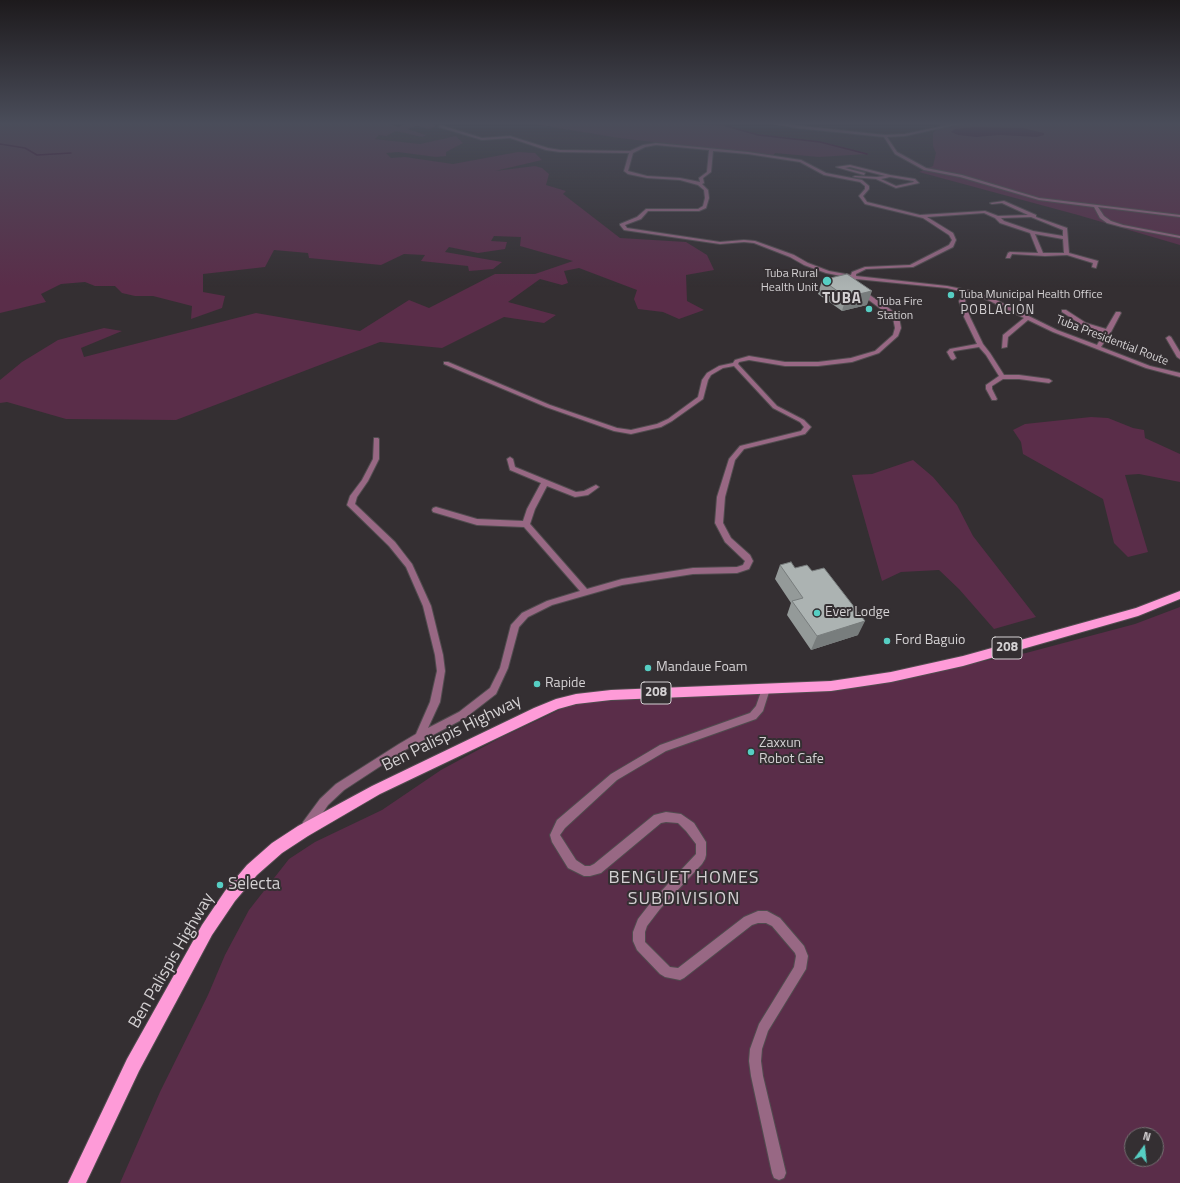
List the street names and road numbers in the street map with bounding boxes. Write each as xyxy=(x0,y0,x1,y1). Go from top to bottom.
street label: Tuba Presidential Route xyxy=(1054,313,1170,369)
road number: 208 xyxy=(992,637,1022,659)
road number: 208 xyxy=(641,682,671,704)
street label: Ben Palispis Highway xyxy=(379,691,525,777)
street label: Ben Palispis Highway xyxy=(125,890,219,1032)

